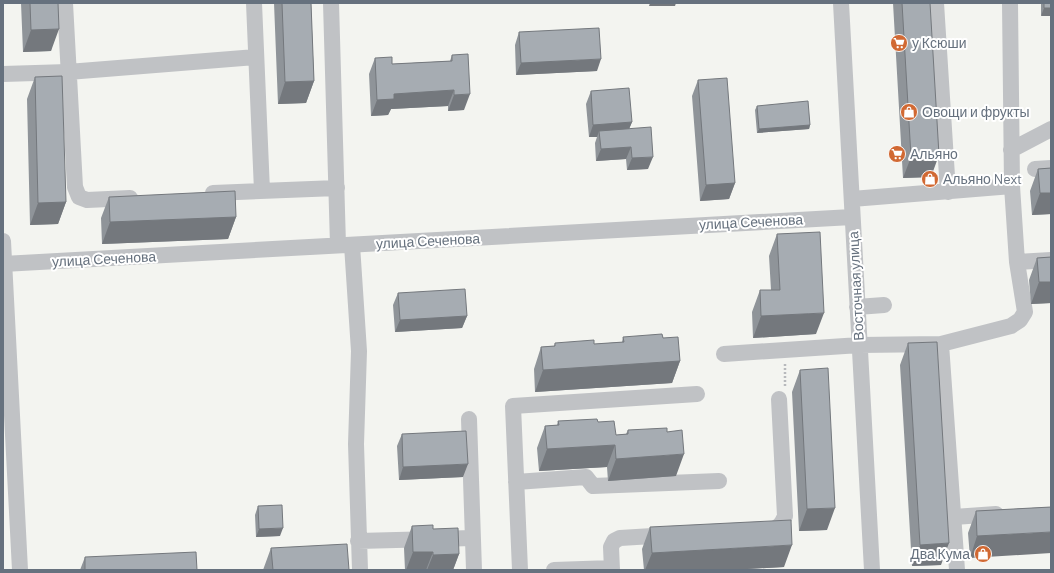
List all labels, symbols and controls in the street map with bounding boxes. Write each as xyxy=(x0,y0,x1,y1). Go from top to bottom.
supermarket icon: у Ксюши xyxy=(889,33,909,53)
place label: у Ксюши xyxy=(912,34,967,51)
shop icon: Овощи и фрукты xyxy=(899,102,919,122)
place label: Овощи и фрукты xyxy=(922,103,1030,120)
supermarket icon: Альяно xyxy=(887,144,907,164)
place label: Альяно xyxy=(910,145,958,162)
shop icon: Альяно Next xyxy=(920,169,940,189)
place label: Альяно Next xyxy=(943,170,1022,187)
street label: улица Сеченова xyxy=(698,210,804,233)
street label: улица Сеченова xyxy=(375,229,481,252)
street label: Восточная улица xyxy=(844,231,867,341)
street label: улица Сеченова xyxy=(51,247,157,270)
shop icon: Два Кума xyxy=(973,544,993,564)
place label: Два Кума xyxy=(910,545,970,562)

